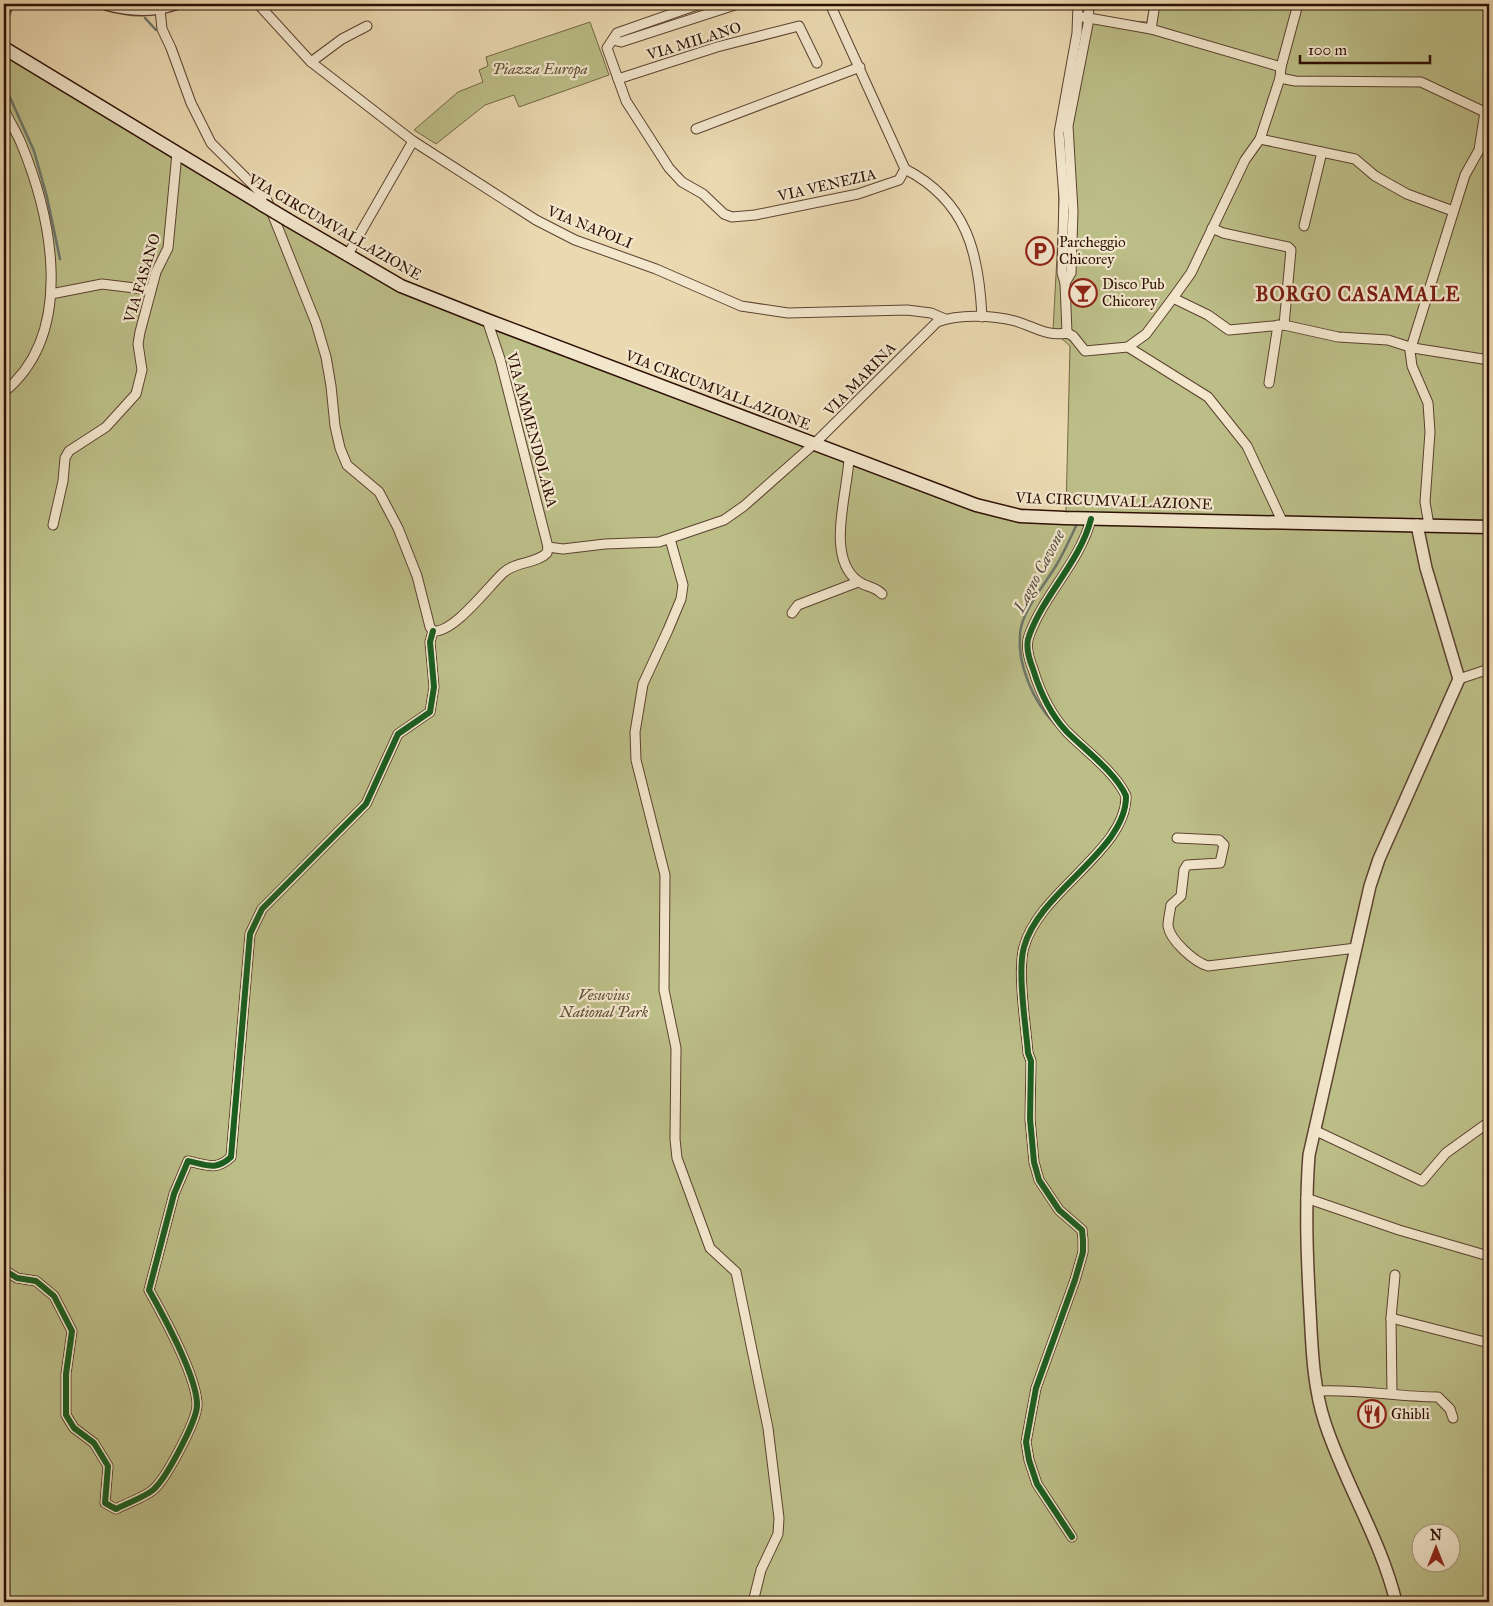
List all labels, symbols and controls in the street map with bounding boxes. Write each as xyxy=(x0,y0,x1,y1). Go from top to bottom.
street label: VIA MILANO xyxy=(644,18,743,64)
scale bar xyxy=(1300,32,1430,64)
text: 100 m xyxy=(1308,41,1348,59)
park label: Piazza Europa xyxy=(492,60,588,79)
street label: VIA VENEZIA xyxy=(775,165,878,205)
street label: VIA CIRCUMVALLAZIONE xyxy=(244,169,425,284)
street label: VIA NAPOLI xyxy=(544,201,635,252)
street label: VIA FASANO xyxy=(120,231,164,326)
place label: Parcheggio Chicorey xyxy=(1059,233,1126,268)
parking icon: Parcheggio Chicorey xyxy=(1025,236,1055,266)
place label: Disco Pub Chicorey xyxy=(1102,275,1165,310)
bar icon: Disco Pub Chicorey xyxy=(1068,278,1098,308)
district label: BORGO CASAMALE xyxy=(1255,282,1461,306)
street label: VIA MARINA xyxy=(820,338,900,420)
street label: VIA CIRCUMVALLAZIONE xyxy=(622,346,814,434)
street label: VIA AMMENDOLARA xyxy=(502,349,561,510)
street label: VIA CIRCUMVALLAZIONE xyxy=(1014,489,1213,513)
water label: Lagno Cavone xyxy=(1009,526,1069,616)
park label: Vesuvius National Park xyxy=(559,986,649,1021)
restaurant icon: Ghibli xyxy=(1357,1399,1387,1429)
place label: Ghibli xyxy=(1391,1405,1430,1423)
north arrow xyxy=(1410,1524,1460,1574)
text: N xyxy=(1430,1527,1442,1544)

